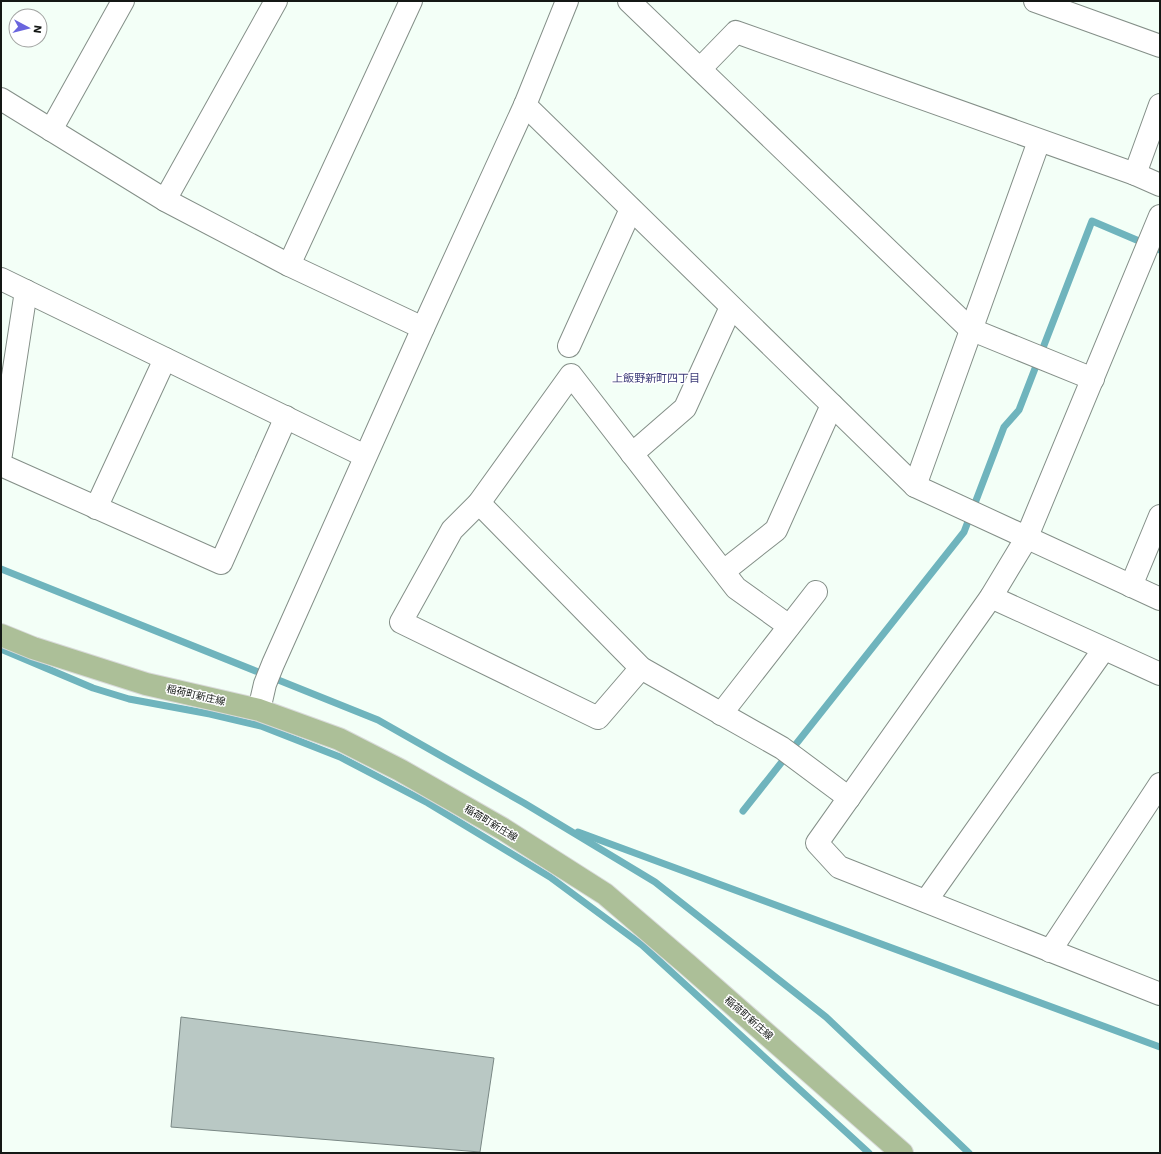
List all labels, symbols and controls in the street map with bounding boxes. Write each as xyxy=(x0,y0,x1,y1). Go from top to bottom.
north arrow xyxy=(8,8,48,48)
text: N xyxy=(30,24,44,34)
district label: 上飯野新町四丁目 xyxy=(612,372,700,385)
street label: 稲荷町新庄線 xyxy=(166,683,226,707)
street label: 稲荷町新庄線 xyxy=(462,803,520,843)
street label: 稲荷町新庄線 xyxy=(723,994,775,1042)

